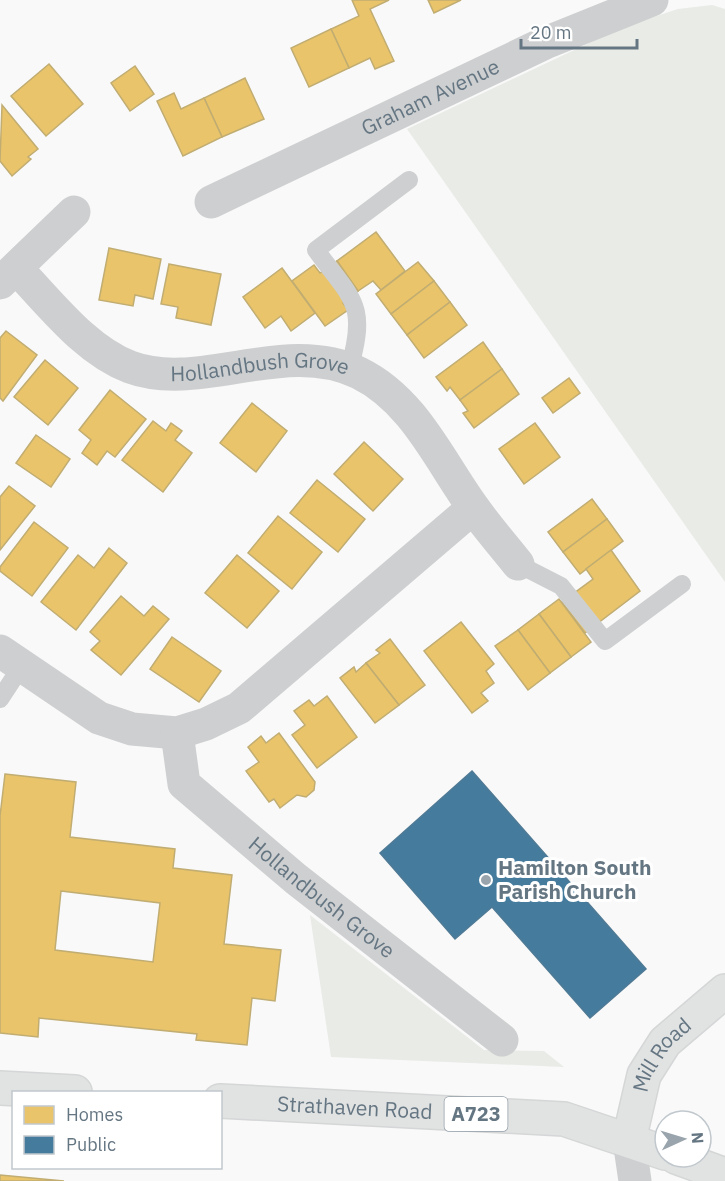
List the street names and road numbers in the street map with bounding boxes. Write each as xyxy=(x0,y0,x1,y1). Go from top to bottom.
street label: Graham Avenue xyxy=(356,52,504,142)
street label: Hollandbush Grove xyxy=(170,345,353,387)
street label: Hollandbush Grove xyxy=(243,830,401,964)
street label: Mill Road xyxy=(626,1011,697,1095)
street label: Strathaven Road xyxy=(276,1089,433,1125)
road number: A723 xyxy=(444,1097,508,1131)

